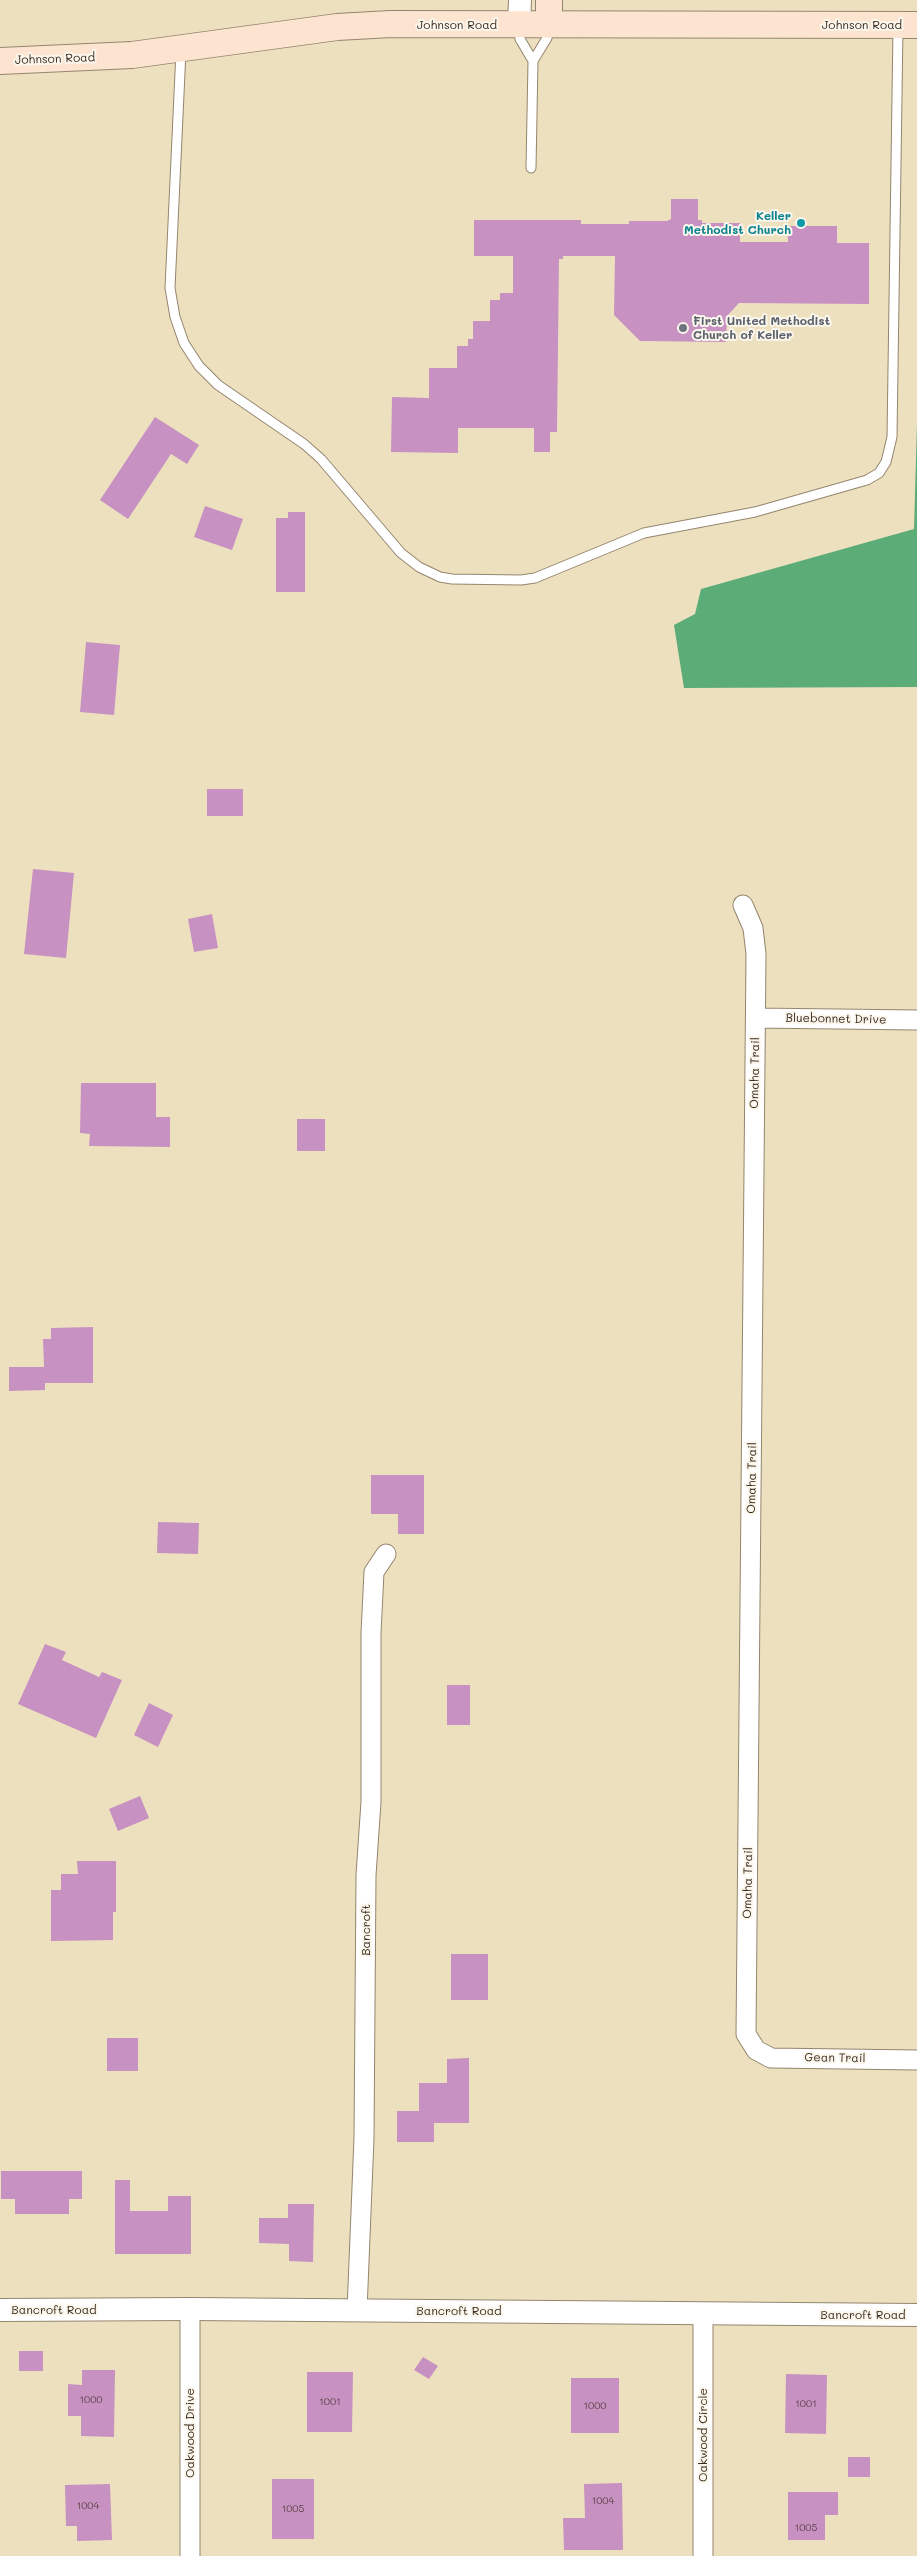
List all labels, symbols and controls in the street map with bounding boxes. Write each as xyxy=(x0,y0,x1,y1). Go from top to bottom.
street label: Johnson Road xyxy=(417,18,497,32)
street label: Johnson Road xyxy=(822,18,902,32)
street label: Johnson Road xyxy=(15,50,95,68)
place label: Keller Methodist Church xyxy=(684,209,791,237)
marker: Keller Methodist Church xyxy=(795,217,807,229)
place label: First United Methodist Church of Keller xyxy=(693,314,830,342)
marker: First United Methodist Church of Keller xyxy=(677,322,689,334)
street label: Bluebonnet Drive xyxy=(785,1011,887,1027)
street label: Omaha Trail xyxy=(747,1037,763,1109)
street label: Omaha Trail xyxy=(744,1442,760,1514)
street label: Omaha Trail xyxy=(740,1847,756,1919)
street label: Bancroft xyxy=(359,1904,373,1956)
street label: Gean Trail xyxy=(804,2050,866,2066)
street label: Bancroft Road xyxy=(11,2303,97,2317)
street label: Bancroft Road xyxy=(416,2304,502,2318)
street label: Bancroft Road xyxy=(820,2308,906,2322)
street label: Oakwood Drive xyxy=(183,2388,197,2478)
street label: Oakwood Circle xyxy=(696,2388,710,2482)
house number: 1000 xyxy=(80,2394,102,2406)
house number: 1001 xyxy=(319,2396,341,2408)
house number: 1001 xyxy=(795,2398,817,2410)
house number: 1000 xyxy=(584,2400,606,2412)
house number: 1004 xyxy=(592,2495,614,2507)
house number: 1004 xyxy=(77,2500,99,2512)
house number: 1005 xyxy=(282,2503,304,2515)
house number: 1005 xyxy=(795,2522,817,2534)

